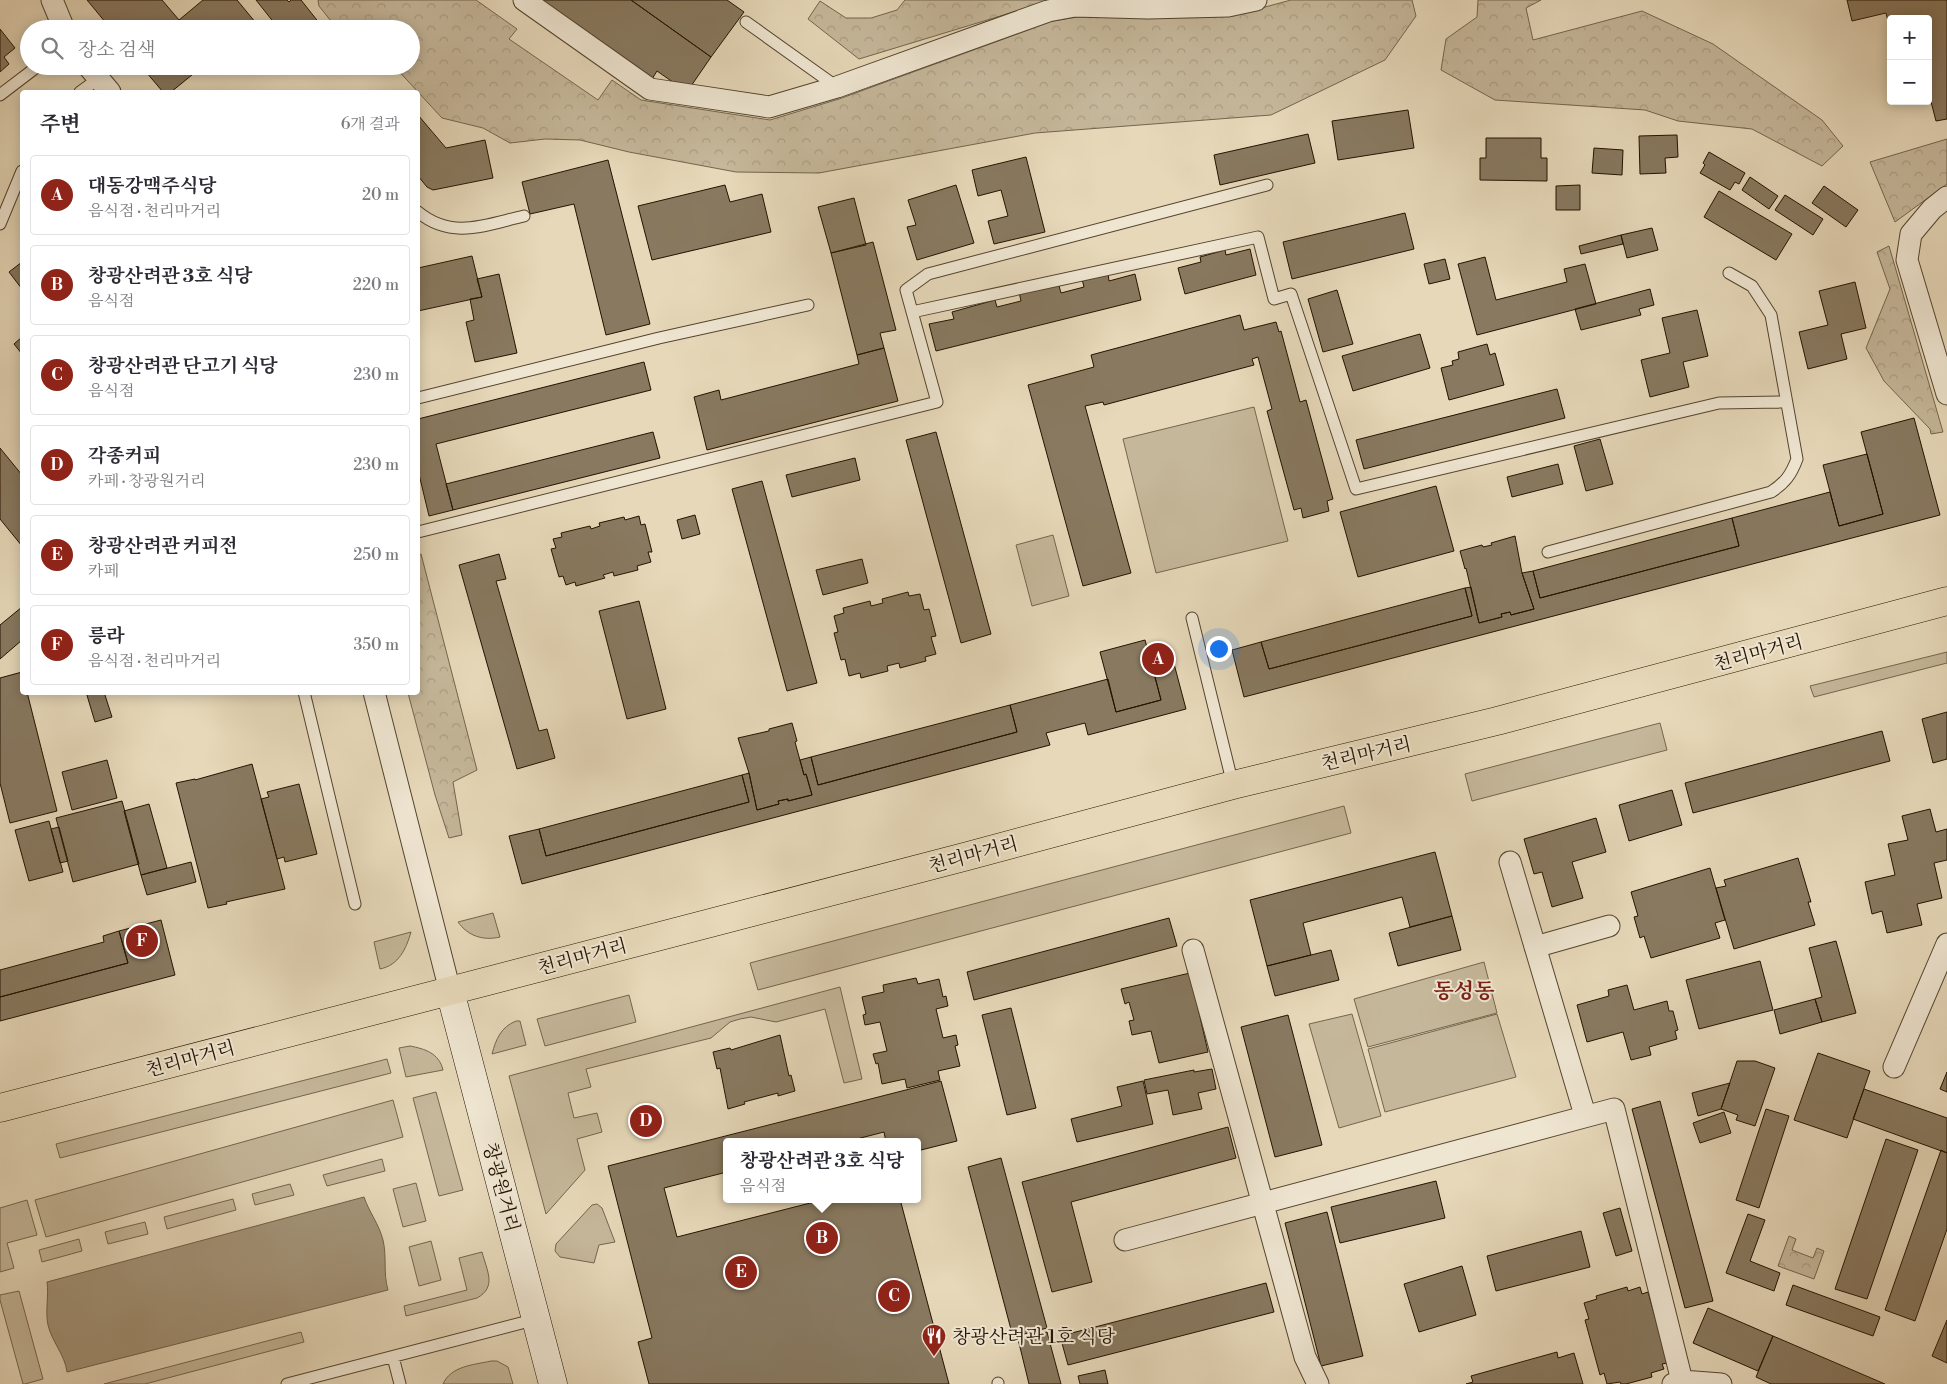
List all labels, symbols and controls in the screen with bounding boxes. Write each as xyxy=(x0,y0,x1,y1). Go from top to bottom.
map controls xyxy=(1887,15,1932,105)
button: + xyxy=(1887,15,1932,60)
search box xyxy=(20,20,420,75)
icon: search xyxy=(38,34,66,62)
text: 장소 검색 xyxy=(78,38,155,62)
button: − xyxy=(1887,60,1932,105)
text: 주변 xyxy=(40,112,81,138)
text: 6개 결과 xyxy=(341,114,400,134)
text: 대동강맥주식당 xyxy=(88,174,216,198)
text: A xyxy=(51,185,63,205)
text: 20 m xyxy=(362,185,399,205)
text: 음식점 · 천리마거리 xyxy=(88,201,221,221)
text: 창광산려관 3호 식당 xyxy=(88,264,252,288)
text: B xyxy=(51,275,63,295)
text: 220 m xyxy=(353,275,399,295)
text: 음식점 xyxy=(88,291,134,311)
text: 창광산려관 단고기 식당 xyxy=(88,354,278,378)
text: C xyxy=(51,365,63,385)
text: 230 m xyxy=(353,365,399,385)
text: 음식점 xyxy=(88,381,134,401)
text: 각종커피 xyxy=(88,444,161,468)
text: D xyxy=(51,455,63,475)
text: 230 m xyxy=(353,455,399,475)
text: 카페 · 창광원거리 xyxy=(88,471,205,491)
text: 창광산려관 커피전 xyxy=(88,534,238,558)
text: E xyxy=(51,545,63,565)
text: 250 m xyxy=(353,545,399,565)
text: 카페 xyxy=(88,561,119,581)
text: 릉라 xyxy=(88,624,125,648)
street label: 천리마거리 xyxy=(1711,629,1806,676)
text: F xyxy=(51,635,63,655)
text: 350 m xyxy=(353,635,399,655)
your location xyxy=(1206,636,1232,662)
pin: A xyxy=(1142,640,1174,678)
text: 음식점 · 천리마거리 xyxy=(88,651,221,671)
street label: 천리마거리 xyxy=(1319,732,1414,776)
street label: 천리마거리 xyxy=(926,831,1021,878)
pin: F xyxy=(126,922,158,960)
street label: 천리마거리 xyxy=(535,933,630,980)
district label: 동성동 xyxy=(1434,979,1494,1005)
street label: 천리마거리 xyxy=(143,1035,238,1082)
pin: D xyxy=(630,1102,662,1140)
popup xyxy=(723,1138,921,1203)
street label: 창광원거리 xyxy=(478,1140,525,1235)
text: 창광산려관 3호 식당 xyxy=(740,1149,904,1173)
text: 음식점 xyxy=(740,1176,786,1196)
pin: B xyxy=(806,1219,838,1257)
pin: E xyxy=(725,1253,757,1291)
pin: C xyxy=(878,1277,910,1315)
restaurant icon: 창광산려관 1호 식당 xyxy=(921,1323,947,1357)
place label: 창광산려관 1호 식당 xyxy=(952,1325,1115,1349)

